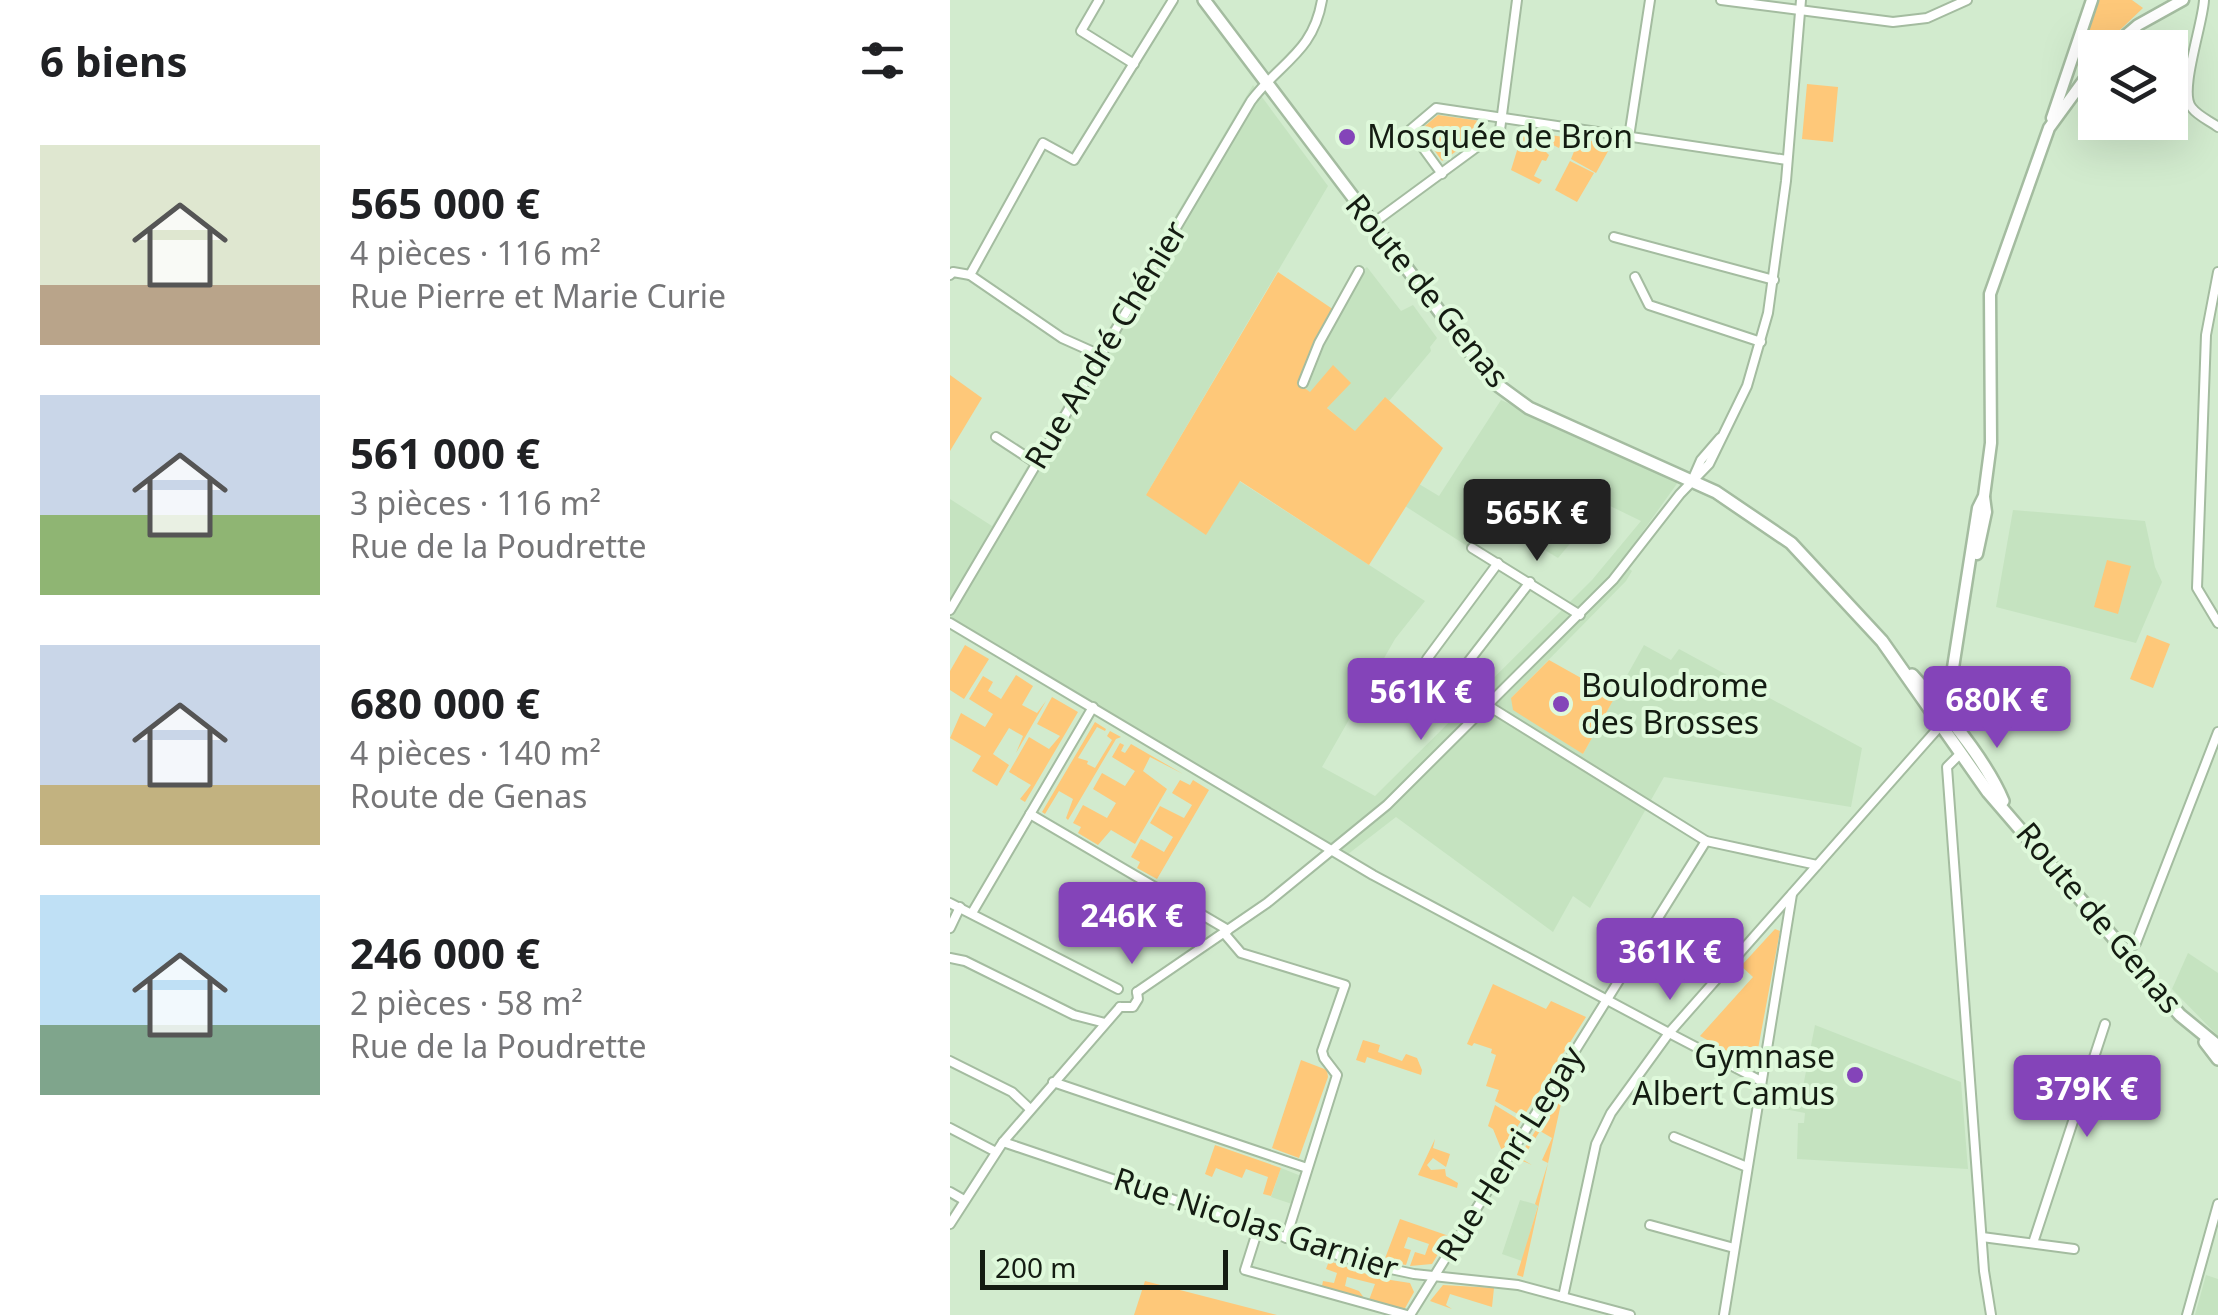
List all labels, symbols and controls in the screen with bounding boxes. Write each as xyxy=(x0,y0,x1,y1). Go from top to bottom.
map controls xyxy=(2078,30,2188,140)
button: layers xyxy=(2078,30,2188,140)
text: 6 biens xyxy=(40,32,188,89)
icon: filters xyxy=(855,33,910,88)
place label: Mosquée de Bron xyxy=(1367,114,1633,157)
marker: Mosquée de Bron xyxy=(1336,126,1358,148)
text: 565 000 € xyxy=(350,174,540,231)
street label: Route de Genas xyxy=(1337,184,1520,396)
icon: home xyxy=(120,185,240,305)
street label: Rue André Chénier xyxy=(1014,212,1196,476)
text: 4 pièces · 116 m² xyxy=(350,231,601,274)
text: Rue Pierre et Marie Curie xyxy=(350,274,726,317)
text: 561 000 € xyxy=(350,424,540,481)
icon: home xyxy=(120,435,240,555)
pin: 565K € xyxy=(1456,479,1618,564)
text: 3 pièces · 116 m² xyxy=(350,481,601,524)
text: 565K € xyxy=(1486,490,1588,533)
text: Rue de la Poudrette xyxy=(350,524,647,567)
pin: 561K € xyxy=(1340,658,1502,743)
place label: Boulodrome des Brosses xyxy=(1581,663,1768,743)
pin: 680K € xyxy=(1916,666,2078,751)
text: 561K € xyxy=(1370,669,1472,712)
text: 680 000 € xyxy=(350,674,540,731)
text: 680K € xyxy=(1946,677,2048,720)
icon: home xyxy=(120,685,240,805)
marker: Boulodrome des Brosses xyxy=(1550,693,1572,715)
text: 4 pièces · 140 m² xyxy=(350,731,601,774)
text: Route de Genas xyxy=(350,774,587,817)
street label: Route de Genas xyxy=(2007,812,2193,1022)
pin: 246K € xyxy=(1051,882,1213,967)
text: 246K € xyxy=(1081,893,1183,936)
pin: 361K € xyxy=(1589,918,1751,1003)
text: 246 000 € xyxy=(350,924,540,981)
text: 361K € xyxy=(1619,929,1721,972)
icon: home xyxy=(120,935,240,1055)
text: 2 pièces · 58 m² xyxy=(350,981,583,1024)
text: Rue de la Poudrette xyxy=(350,1024,647,1067)
place label: Gymnase Albert Camus xyxy=(1632,1034,1835,1114)
street label: Rue Henri Legay xyxy=(1425,1037,1593,1269)
pin: 379K € xyxy=(2006,1055,2168,1140)
marker: Gymnase Albert Camus xyxy=(1844,1064,1866,1086)
text: 379K € xyxy=(2036,1066,2138,1109)
street label: Rue Nicolas Garnier xyxy=(1109,1156,1404,1289)
scale bar xyxy=(980,1245,1228,1290)
text: 200 m xyxy=(995,1248,1077,1286)

